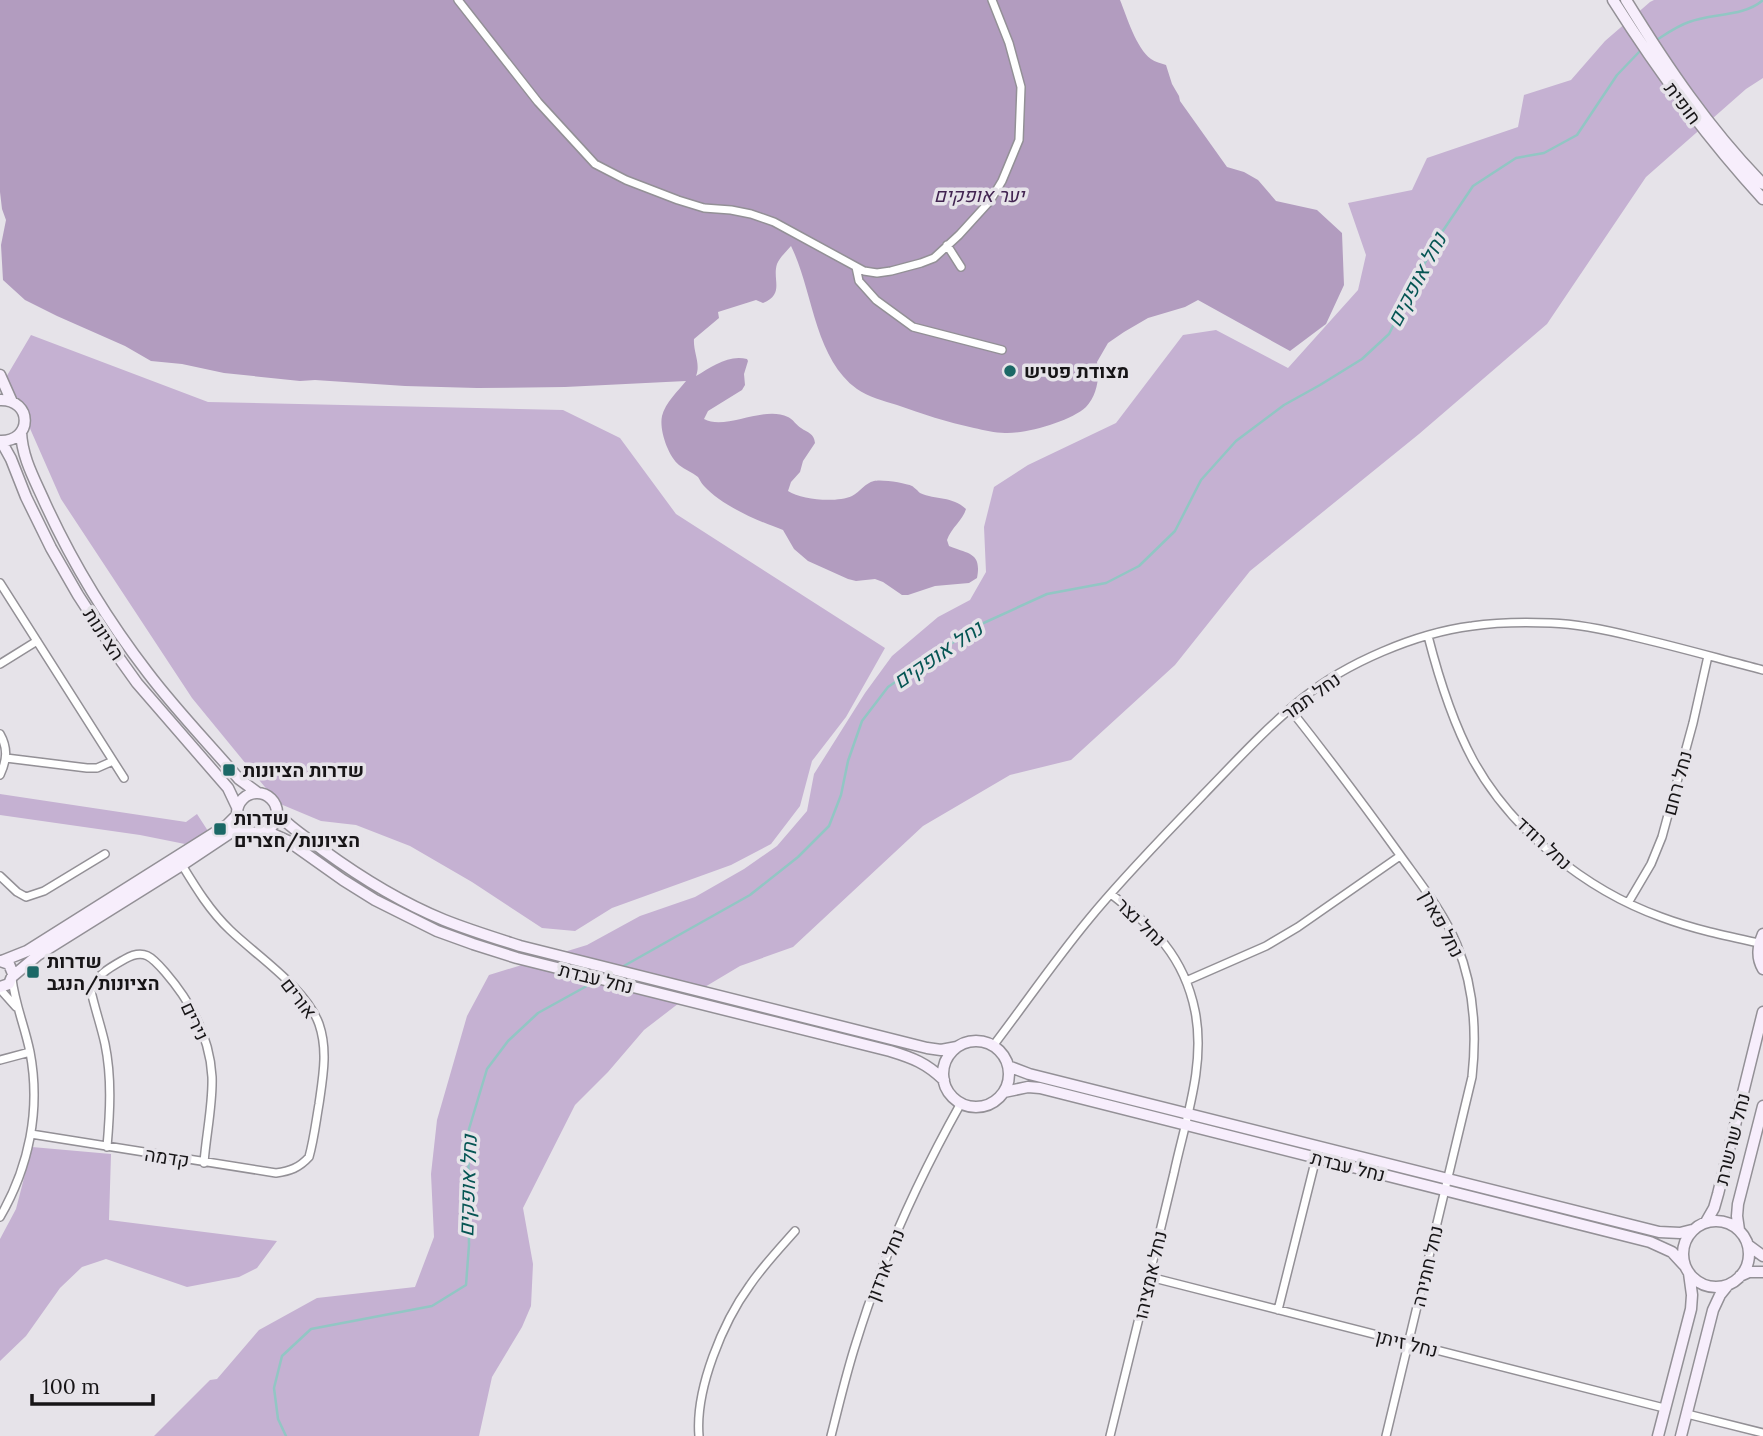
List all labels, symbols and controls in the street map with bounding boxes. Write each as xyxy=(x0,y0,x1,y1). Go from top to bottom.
street label: חופית xyxy=(1659,77,1707,129)
park label: יער אופקים xyxy=(934,183,1025,207)
water label: נחל אופקים xyxy=(1381,227,1453,331)
place label: מצודת פטיש xyxy=(1024,359,1129,383)
marker: מצודת פטיש xyxy=(1002,363,1018,379)
street label: הציונות xyxy=(78,603,130,665)
water label: נחל אופקים xyxy=(888,614,989,694)
street label: נחל תמר xyxy=(1277,667,1345,725)
street label: נחל רחם xyxy=(1657,748,1697,818)
place label: שדרות הציונות xyxy=(243,758,364,782)
marker: שדרות הציונות xyxy=(221,762,237,778)
place label: שדרות הציונות/חצרים xyxy=(234,806,360,853)
street label: נחל רודד xyxy=(1511,811,1577,875)
marker: שדרות הציונות/חצרים xyxy=(212,821,228,837)
street label: נחל פארן xyxy=(1414,887,1470,961)
street label: נחל נצר xyxy=(1111,893,1171,951)
place label: שדרות הציונות/הנגב xyxy=(47,949,159,996)
street label: נחל עבדת xyxy=(556,957,636,999)
marker: שדרות הציונות/הנגב xyxy=(25,964,41,980)
street label: אורים xyxy=(276,973,322,1023)
street label: נירים xyxy=(176,998,214,1044)
street label: נחל שרשרת xyxy=(1709,1091,1755,1187)
water label: נחל אופקים xyxy=(452,1133,483,1238)
street label: קדמה xyxy=(143,1142,191,1172)
street label: נחל עבדת xyxy=(1308,1145,1388,1187)
street label: נחל חתירה xyxy=(1406,1223,1448,1309)
street label: נחל ארדון xyxy=(860,1225,910,1305)
street label: נחל אמציהו xyxy=(1128,1228,1172,1322)
street label: נחל זיתן xyxy=(1374,1324,1440,1362)
scale bar xyxy=(32,1362,152,1406)
text: 100 m xyxy=(42,1373,100,1400)

